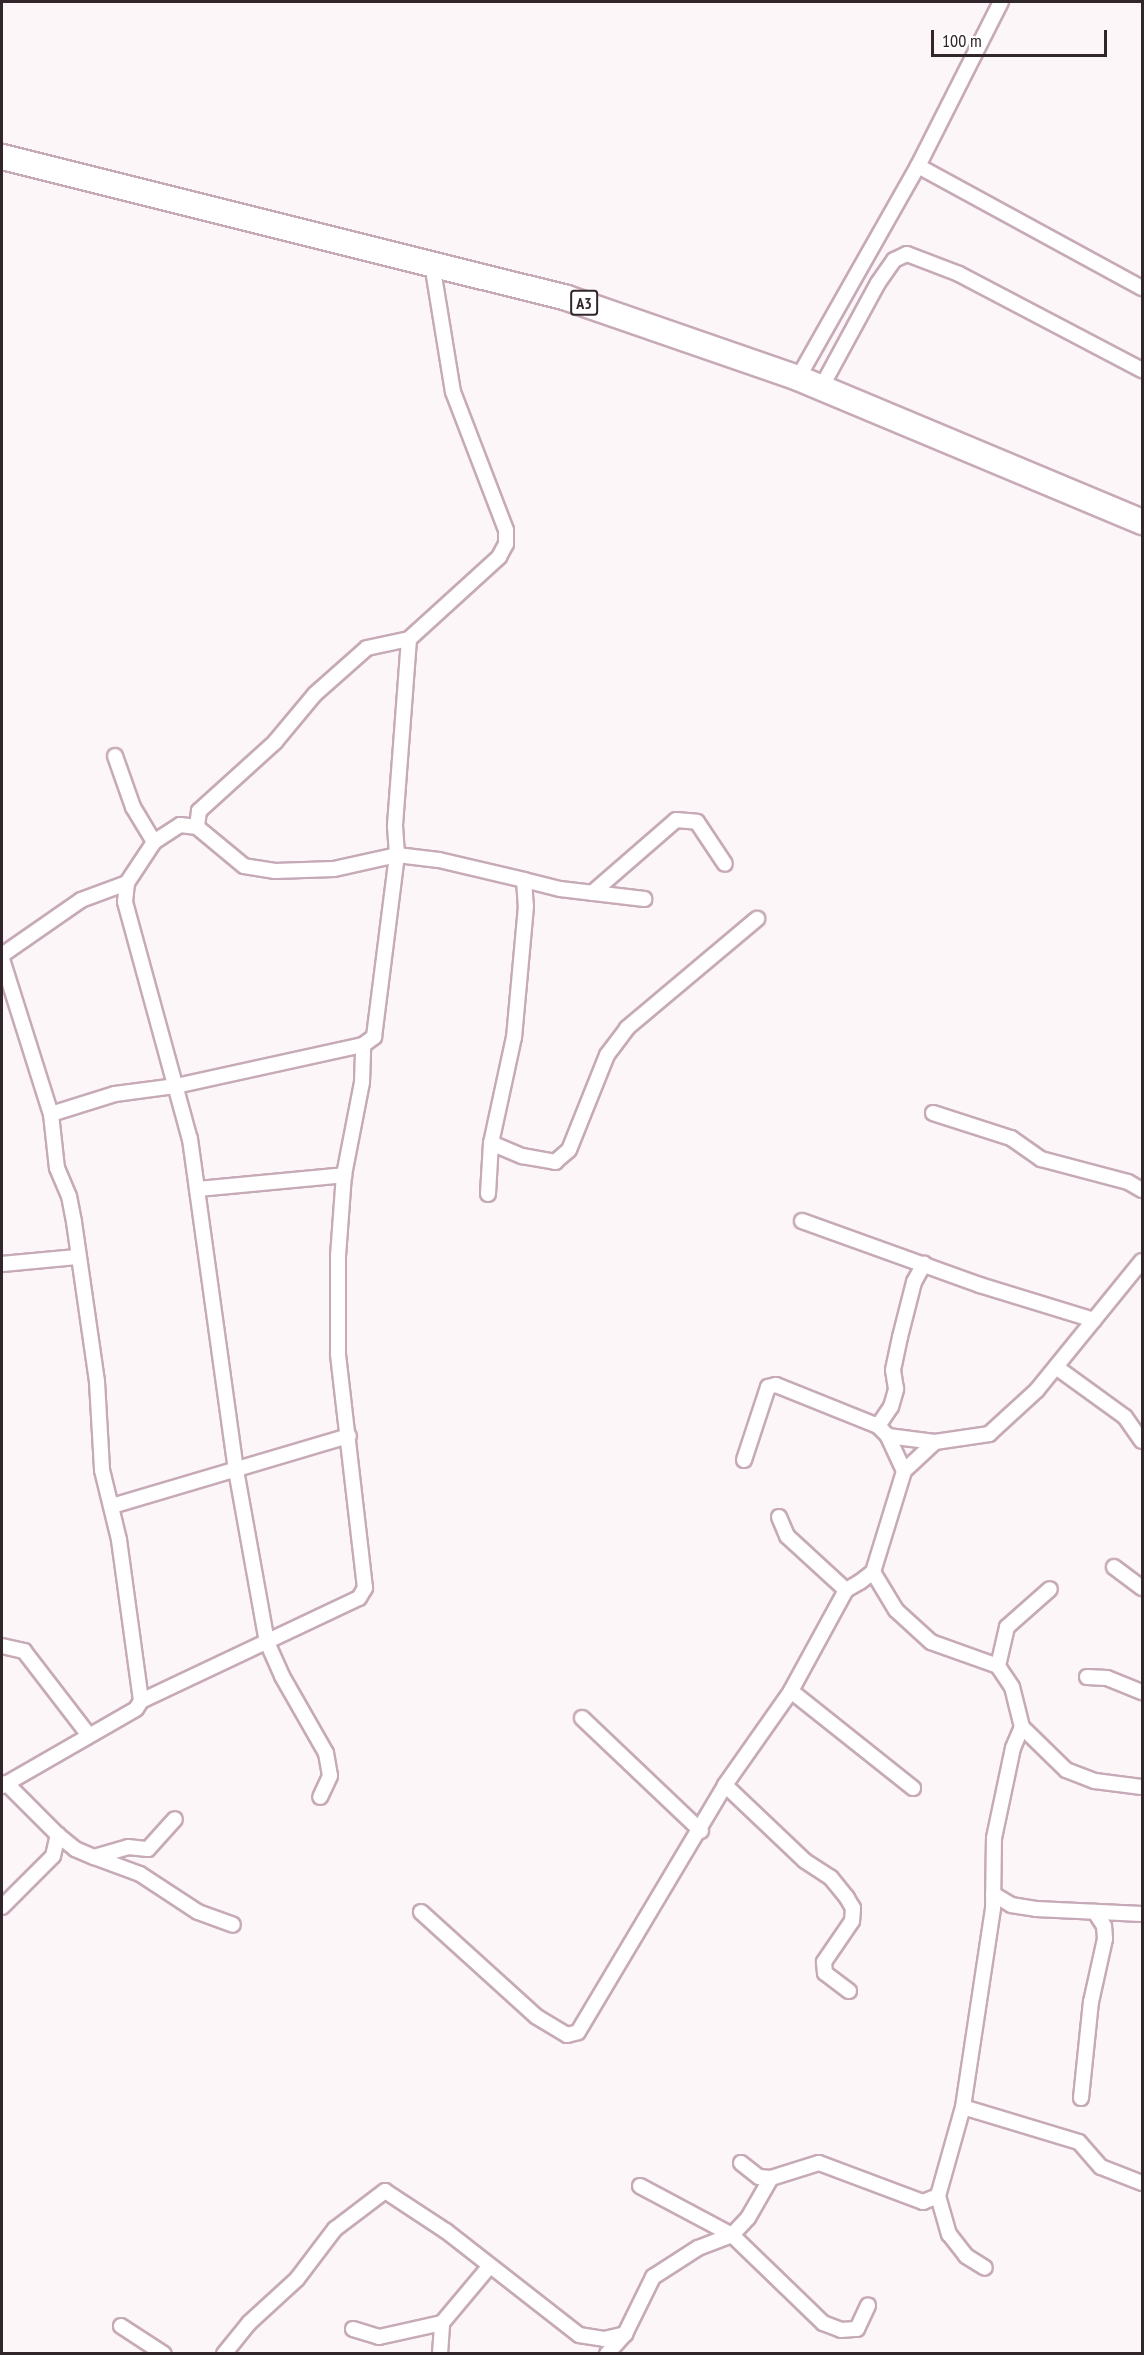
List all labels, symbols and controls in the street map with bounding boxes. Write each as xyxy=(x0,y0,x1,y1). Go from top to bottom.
scale bar xyxy=(934,18,1110,56)
text: 100 m xyxy=(942,29,982,52)
road number: A3 xyxy=(569,290,599,316)

